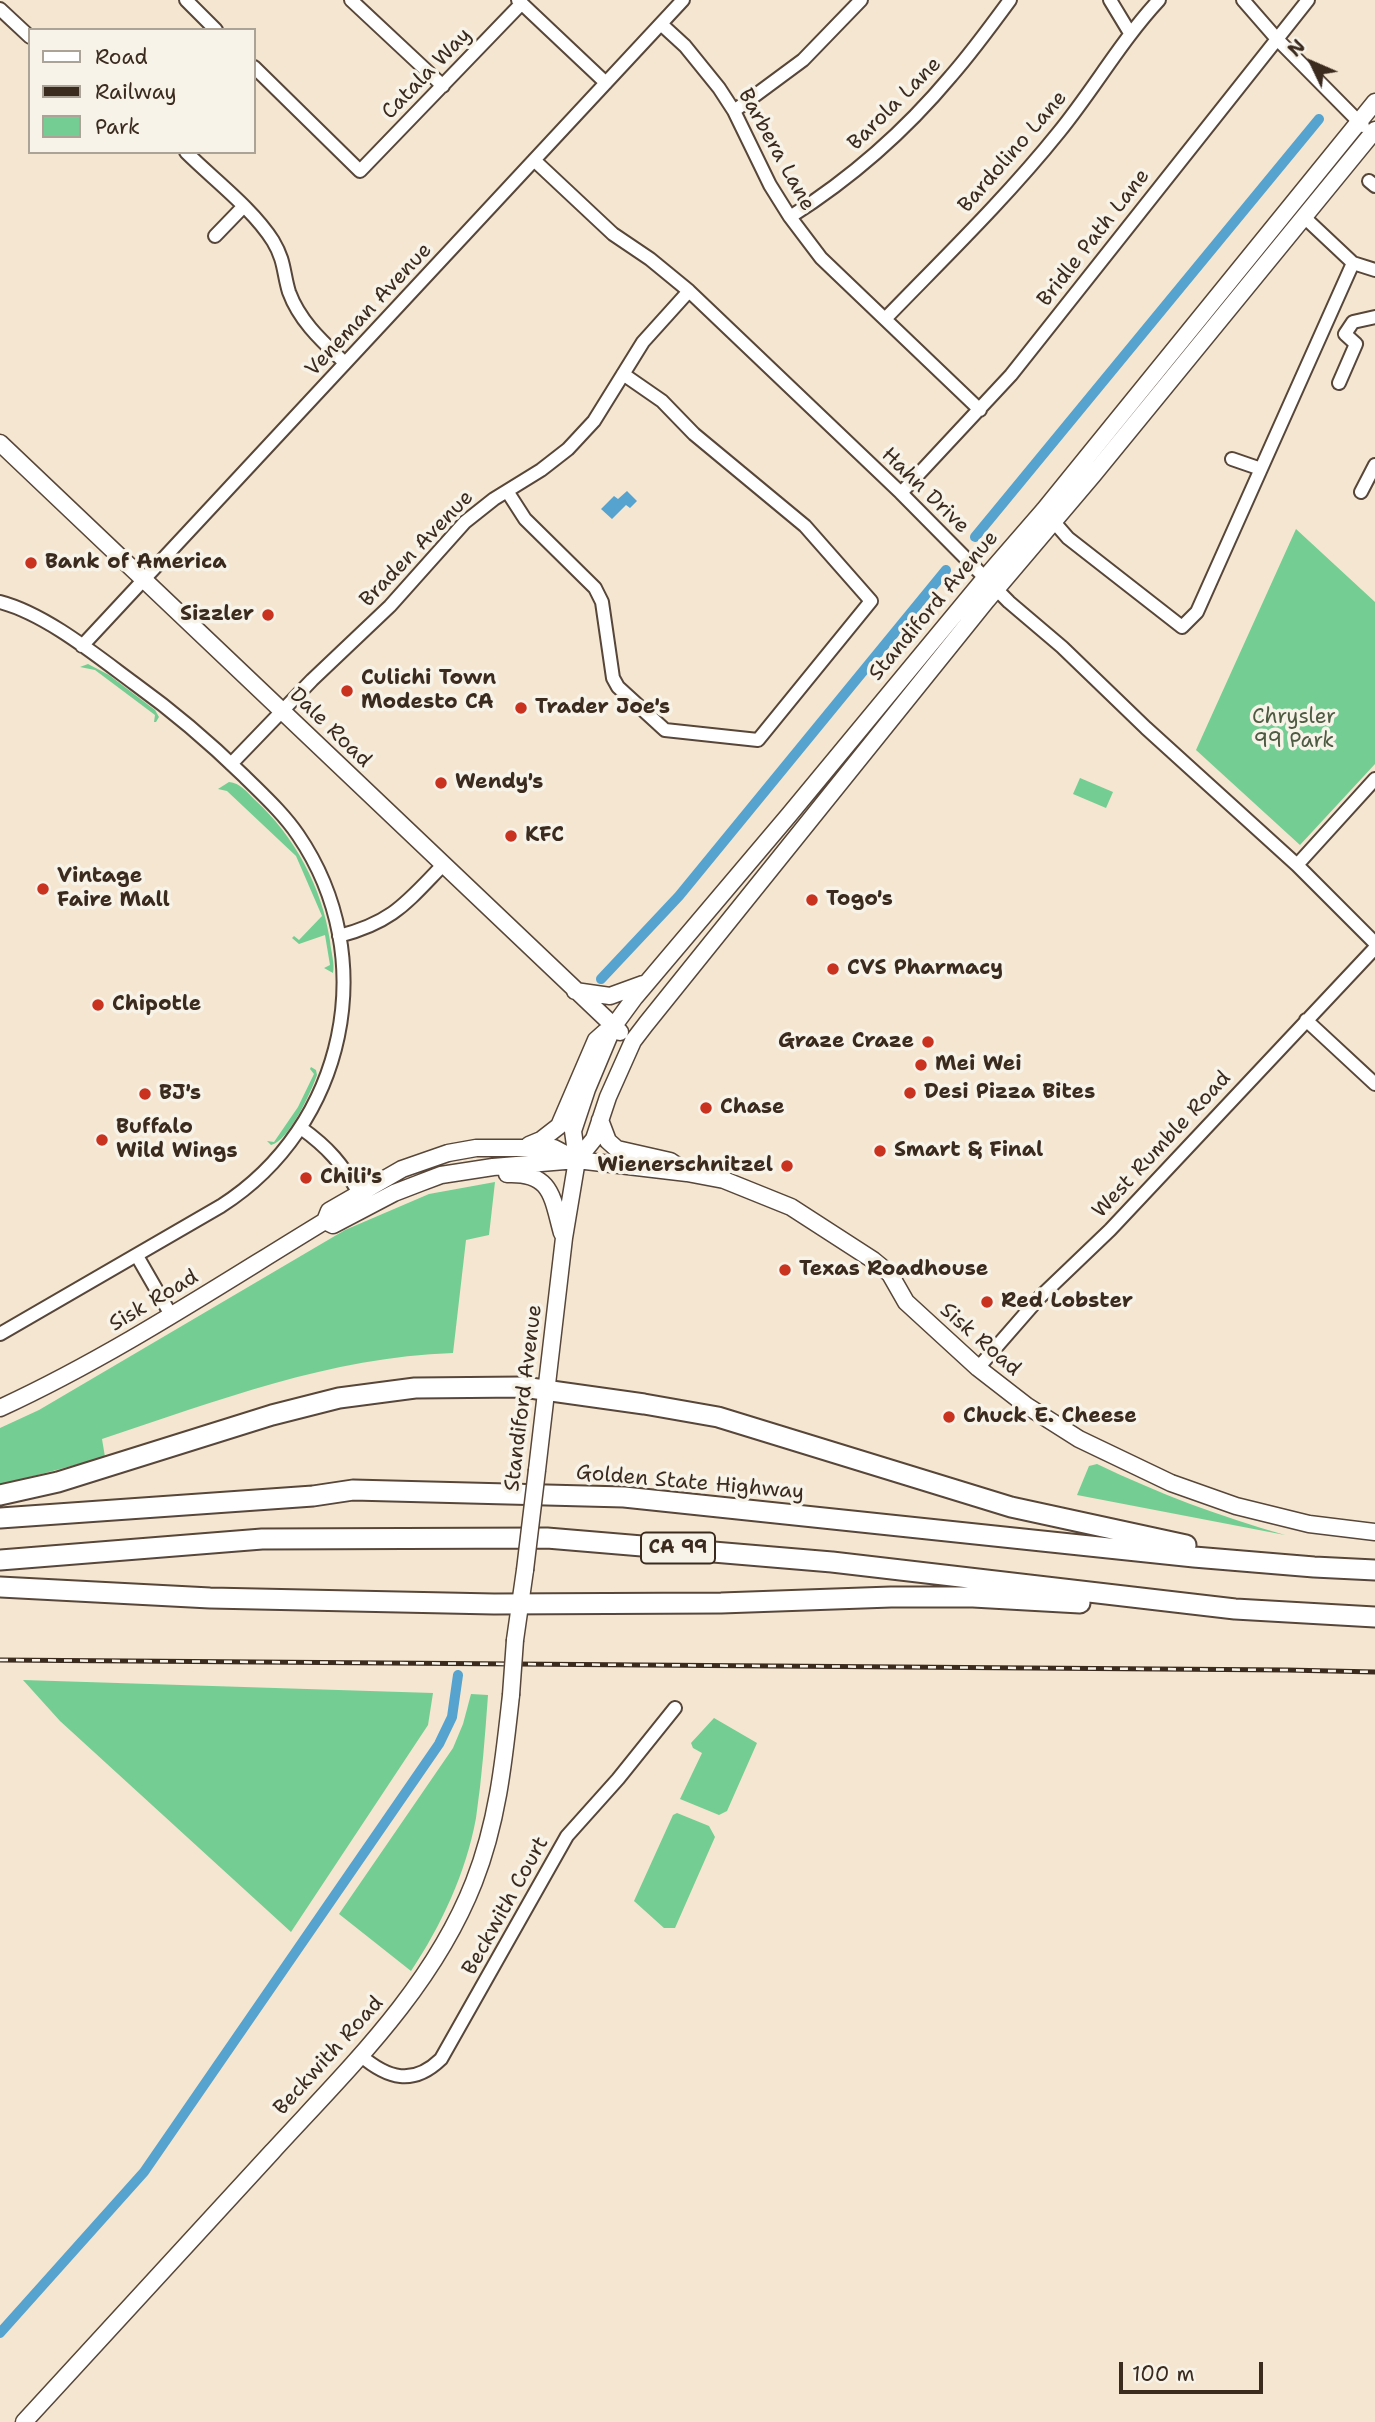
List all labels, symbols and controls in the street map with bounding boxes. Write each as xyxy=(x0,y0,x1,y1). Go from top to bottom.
street label: Catala Way xyxy=(377,23,477,125)
legend xyxy=(28,28,256,154)
north arrow xyxy=(1277,28,1347,98)
text: N xyxy=(1282,34,1311,62)
text: Road xyxy=(95,43,148,71)
street label: Barola Lane xyxy=(843,52,947,156)
text: Railway xyxy=(95,78,177,106)
street label: Barbera Lane xyxy=(732,85,820,215)
street label: Bardolino Lane xyxy=(953,86,1073,218)
text: Park xyxy=(95,113,140,141)
street label: Bridle Path Lane xyxy=(1032,164,1156,312)
street label: Veneman Avenue xyxy=(301,238,437,382)
street label: Hahn Drive xyxy=(876,443,974,539)
street label: Braden Avenue xyxy=(355,485,479,613)
street label: Standiford Avenue xyxy=(864,526,1004,686)
place label: Bank of America xyxy=(45,550,227,576)
marker: Bank of America xyxy=(23,555,39,571)
place label: Sizzler xyxy=(180,602,254,628)
marker: Sizzler xyxy=(260,607,276,623)
place label: Culichi Town Modesto CA xyxy=(361,666,496,716)
street label: Dale Road xyxy=(284,683,376,773)
marker: Culichi Town Modesto CA xyxy=(339,683,355,699)
place label: Trader Joe's xyxy=(535,695,670,721)
marker: Trader Joe's xyxy=(513,700,529,716)
park label: Chrysler 99 Park xyxy=(1252,705,1336,755)
place label: Wendy's xyxy=(455,770,543,796)
marker: Wendy's xyxy=(433,775,449,791)
place label: KFC xyxy=(525,823,564,849)
marker: KFC xyxy=(503,828,519,844)
place label: Vintage Faire Mall xyxy=(57,864,170,914)
marker: Vintage Faire Mall xyxy=(35,881,51,897)
place label: Togo's xyxy=(826,887,893,913)
marker: Togo's xyxy=(804,892,820,908)
place label: CVS Pharmacy xyxy=(847,956,1003,982)
marker: CVS Pharmacy xyxy=(825,961,841,977)
place label: Chipotle xyxy=(112,992,201,1018)
marker: Chipotle xyxy=(90,997,106,1013)
place label: Graze Craze xyxy=(778,1029,914,1055)
marker: Graze Craze xyxy=(920,1034,936,1050)
place label: Mei Wei xyxy=(935,1052,1022,1078)
marker: Mei Wei xyxy=(913,1057,929,1073)
street label: West Rumble Road xyxy=(1087,1066,1237,1224)
place label: Desi Pizza Bites xyxy=(924,1080,1095,1106)
place label: BJ's xyxy=(159,1081,201,1107)
marker: Desi Pizza Bites xyxy=(902,1085,918,1101)
marker: BJ's xyxy=(137,1086,153,1102)
place label: Chase xyxy=(720,1095,785,1121)
marker: Chase xyxy=(698,1100,714,1116)
place label: Buffalo Wild Wings xyxy=(116,1115,238,1165)
marker: Buffalo Wild Wings xyxy=(94,1132,110,1148)
place label: Smart & Final xyxy=(894,1138,1043,1164)
marker: Smart & Final xyxy=(872,1143,888,1159)
place label: Wienerschnitzel xyxy=(597,1153,773,1179)
marker: Wienerschnitzel xyxy=(779,1158,795,1174)
place label: Chili's xyxy=(320,1165,382,1191)
marker: Chili's xyxy=(298,1170,314,1186)
place label: Texas Roadhouse xyxy=(799,1257,988,1283)
marker: Texas Roadhouse xyxy=(777,1262,793,1278)
street label: Sisk Road xyxy=(105,1265,203,1337)
place label: Red Lobster xyxy=(1001,1289,1133,1315)
marker: Red Lobster xyxy=(979,1294,995,1310)
street label: Sisk Road xyxy=(934,1298,1026,1382)
street label: Standiford Avenue xyxy=(500,1303,548,1493)
place label: Chuck E. Cheese xyxy=(963,1404,1137,1430)
marker: Chuck E. Cheese xyxy=(941,1409,957,1425)
street label: Golden State Highway xyxy=(575,1460,805,1506)
road number: CA 99 xyxy=(641,1532,715,1564)
street label: Beckwith Court xyxy=(458,1832,554,1980)
street label: Beckwith Road xyxy=(269,1991,389,2121)
scale bar xyxy=(1123,2348,1266,2392)
text: 100 m xyxy=(1132,2360,1195,2388)

